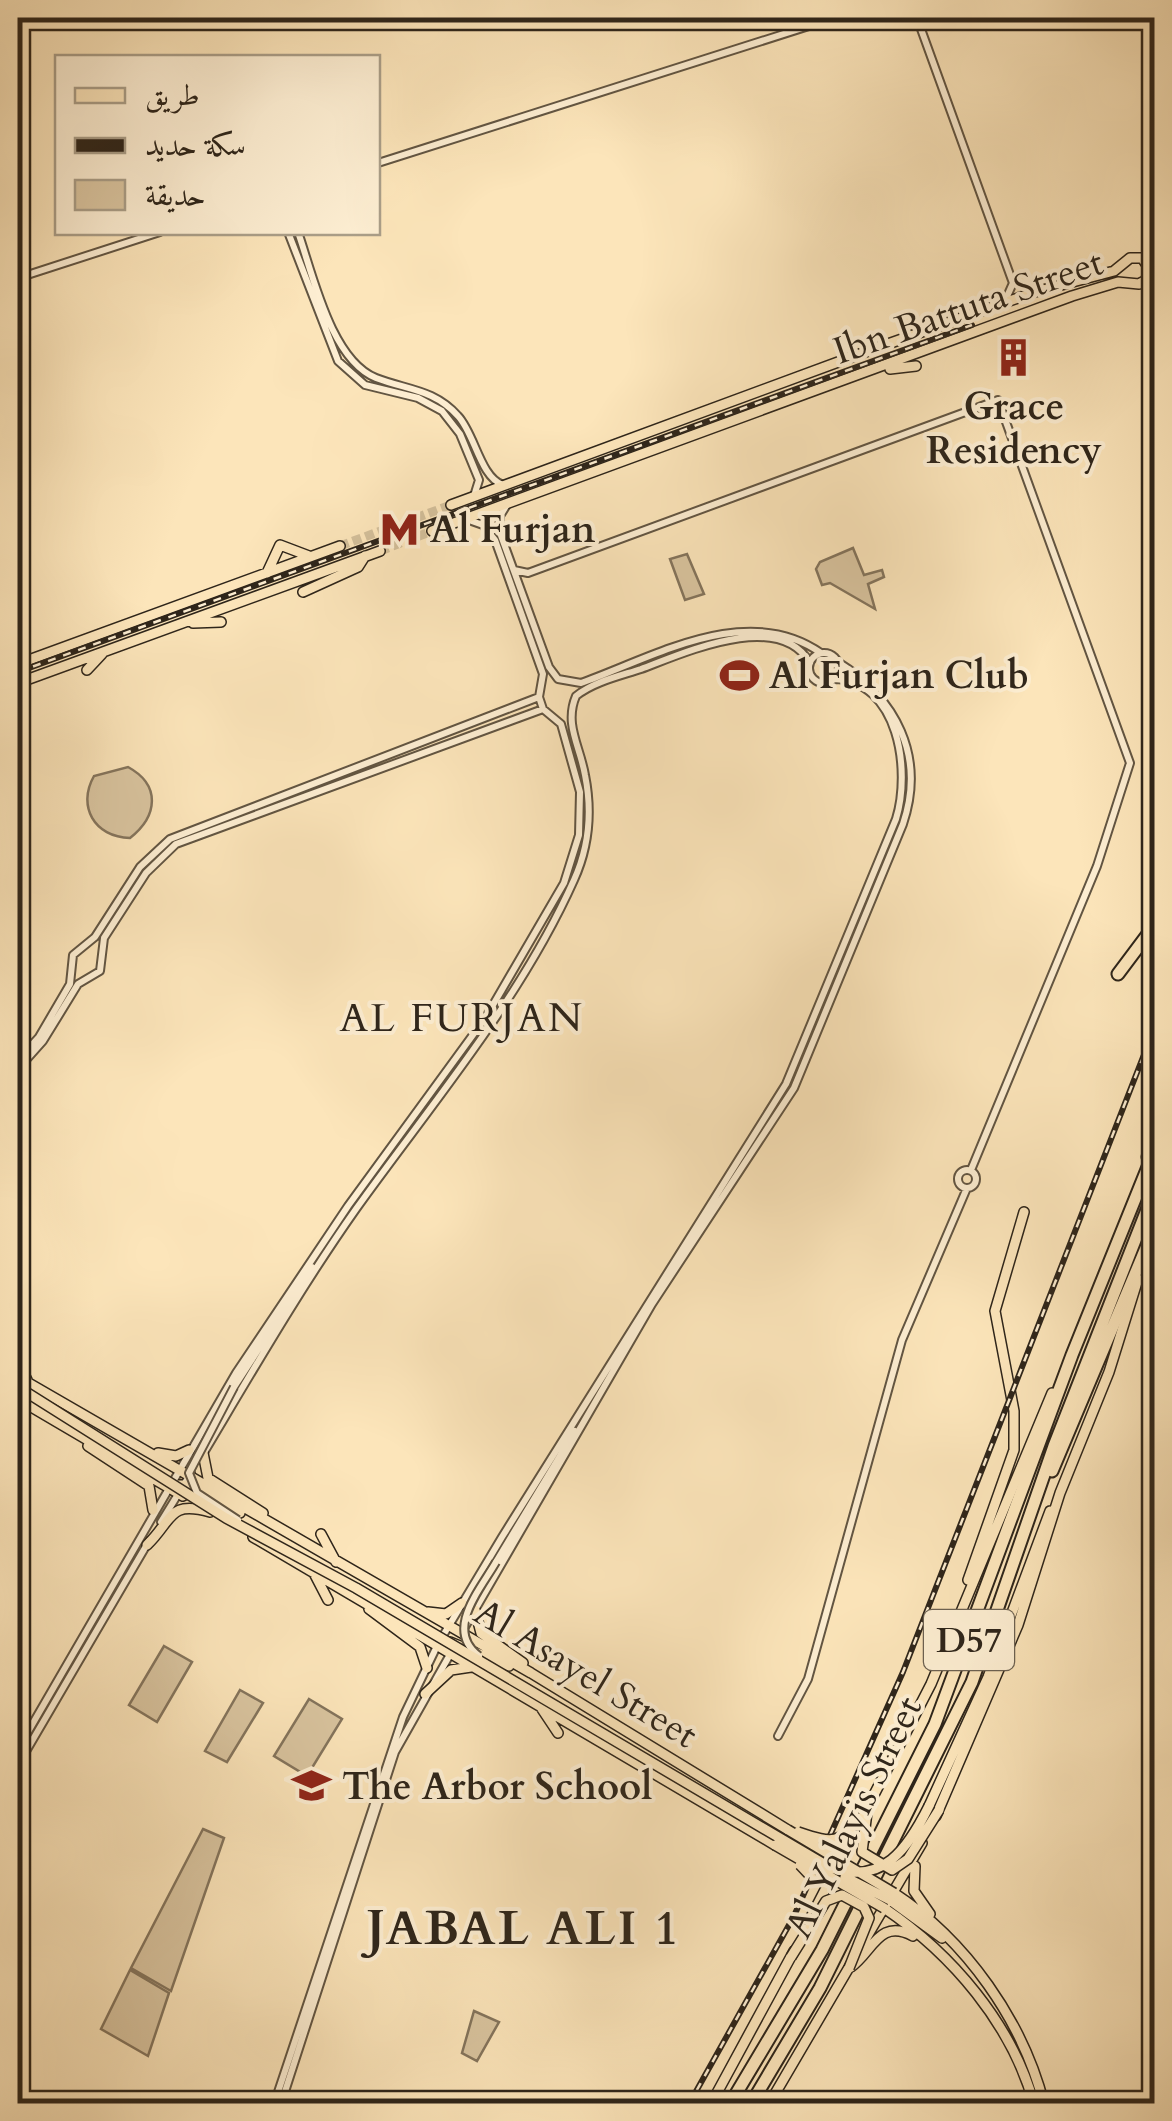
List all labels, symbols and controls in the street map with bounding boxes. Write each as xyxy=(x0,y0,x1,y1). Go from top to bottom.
legend xyxy=(55,55,380,235)
text: طريق xyxy=(145,75,200,116)
text: سكة حديد xyxy=(145,125,246,166)
text: حديقة xyxy=(145,175,206,216)
street label: Ibn Battuta Street xyxy=(826,236,1110,377)
building icon: Grace Residency xyxy=(993,336,1035,378)
place label: Grace Residency xyxy=(926,381,1102,477)
place label: Al Furjan xyxy=(430,504,596,556)
metro station icon: Al Furjan xyxy=(379,508,421,550)
place label: Al Furjan Club xyxy=(769,650,1029,702)
sports icon: Al Furjan Club xyxy=(718,654,760,696)
district label: AL FURJAN xyxy=(339,991,585,1046)
street label: Al Asayel Street xyxy=(464,1587,707,1761)
road number: D57 xyxy=(924,1610,1014,1670)
street label: Al Yalayis Street xyxy=(773,1688,935,1947)
place label: The Arbor School xyxy=(342,1761,652,1813)
school or university icon: The Arbor School xyxy=(291,1765,333,1807)
district label: JABAL ALI 1 xyxy=(361,1896,681,1961)

